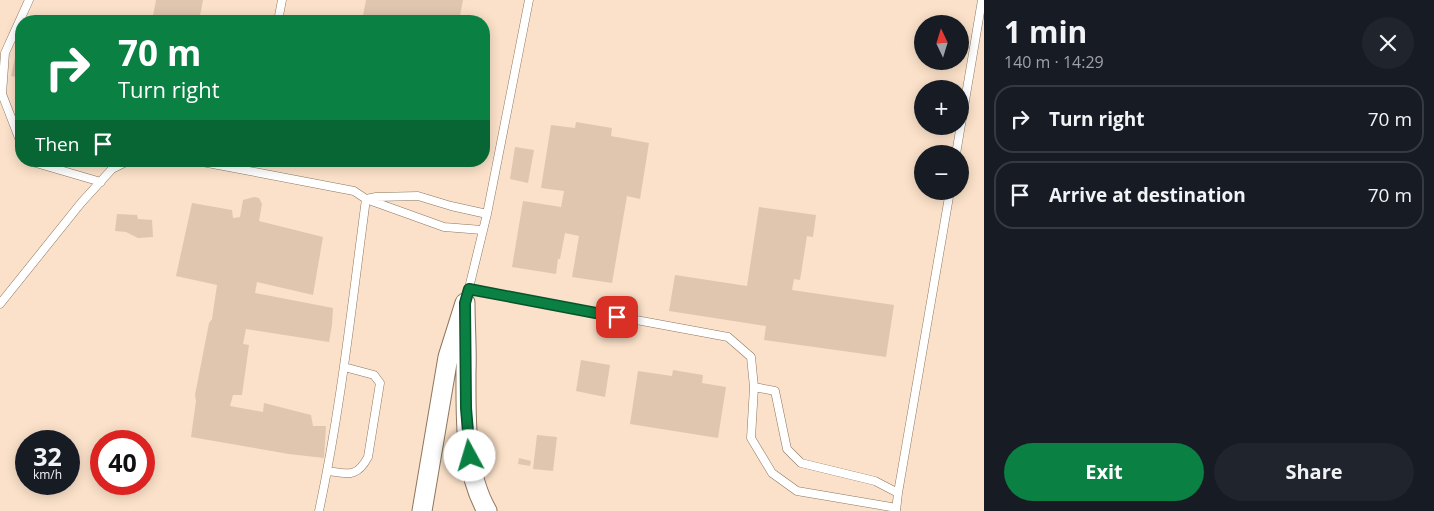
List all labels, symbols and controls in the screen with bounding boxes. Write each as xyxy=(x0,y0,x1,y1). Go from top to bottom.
text: 1 min xyxy=(1004,11,1087,52)
north arrow xyxy=(914,15,969,70)
map controls xyxy=(914,15,969,200)
button: close xyxy=(1362,17,1414,69)
text: 70 m xyxy=(118,29,201,76)
icon: right xyxy=(35,35,100,100)
text: 140 m · 14:29 xyxy=(1004,51,1104,73)
text: Turn right xyxy=(118,74,220,104)
button: + xyxy=(914,80,969,135)
icon: right xyxy=(1006,105,1034,133)
text: Turn right xyxy=(1049,106,1144,132)
text: 70 m xyxy=(1368,106,1412,132)
icon: arrive xyxy=(89,130,117,158)
text: Then xyxy=(35,131,79,157)
button: − xyxy=(914,145,969,200)
icon: arrive xyxy=(1006,181,1034,209)
text: Arrive at destination xyxy=(1049,182,1246,208)
text: 70 m xyxy=(1368,182,1412,208)
pin xyxy=(596,296,638,338)
icon: arrive xyxy=(603,303,631,331)
position arrow xyxy=(443,429,495,481)
speed limit sign: 40 xyxy=(90,430,155,495)
text: 32 xyxy=(33,439,62,473)
button: Exit xyxy=(1004,443,1204,501)
button: Share xyxy=(1214,443,1414,501)
text: km/h xyxy=(33,466,62,483)

